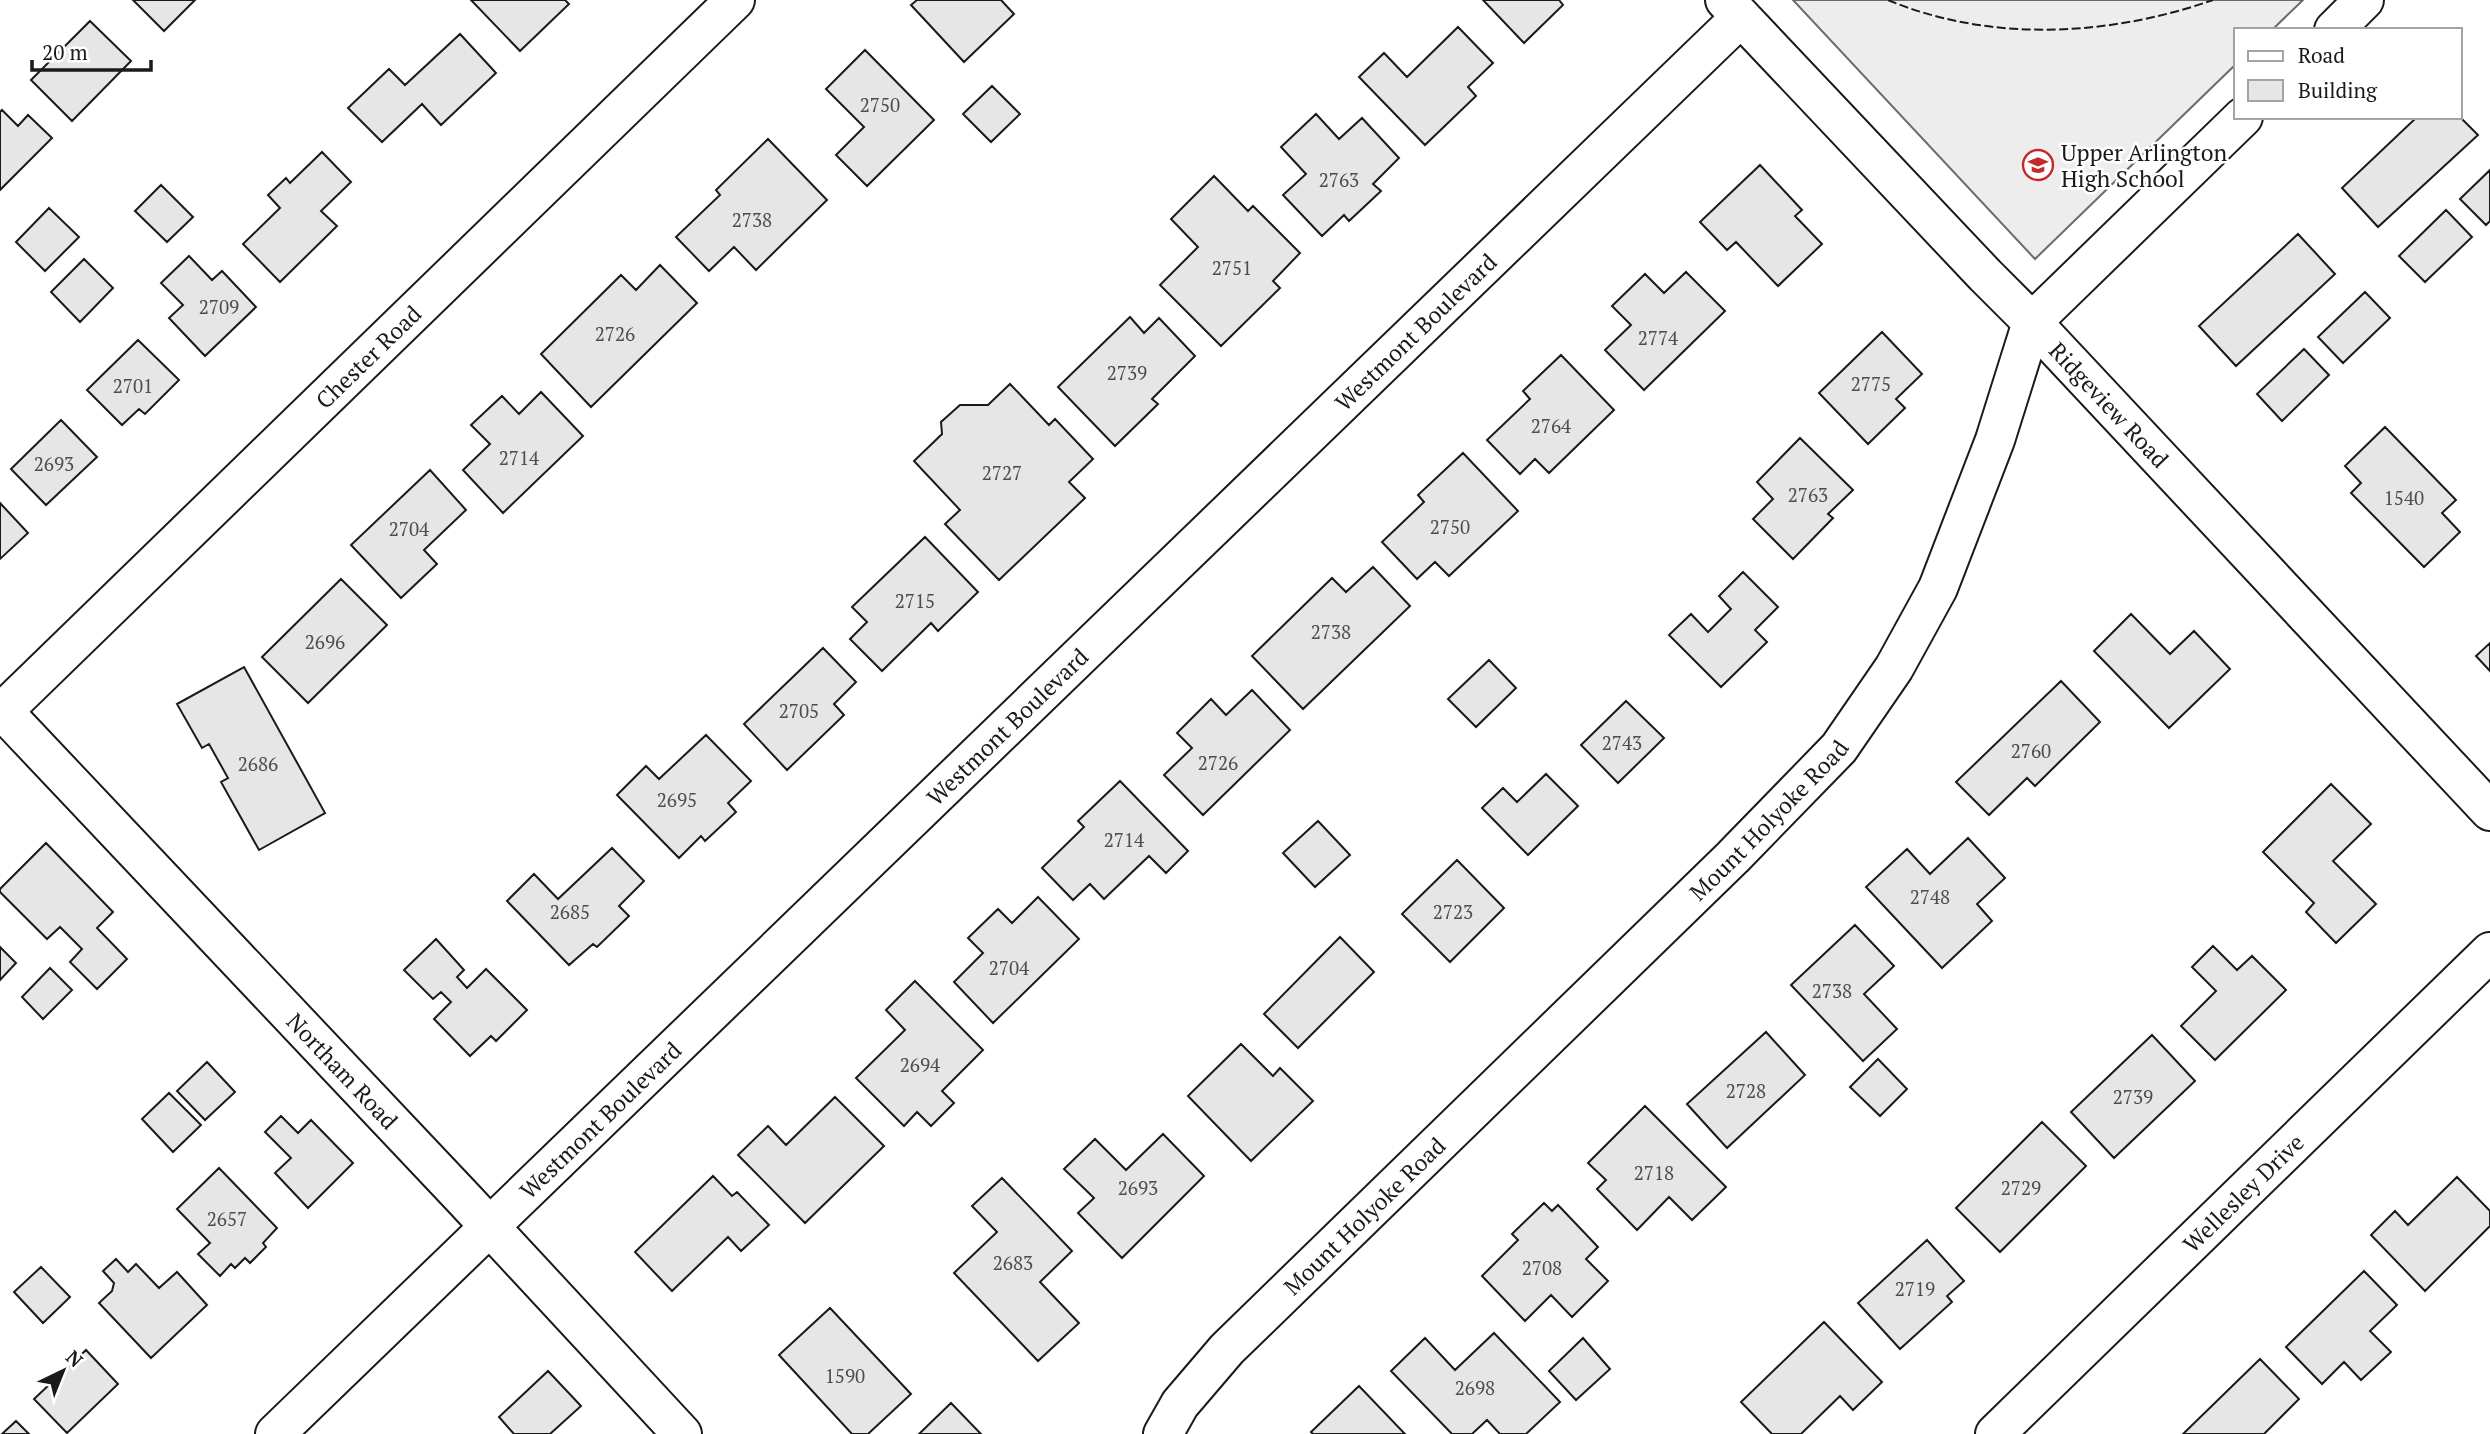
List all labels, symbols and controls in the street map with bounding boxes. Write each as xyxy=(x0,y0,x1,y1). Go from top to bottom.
scale bar xyxy=(32,28,150,72)
legend xyxy=(2234,28,2462,119)
text: 20 m xyxy=(42,38,88,66)
text: Road xyxy=(2298,41,2345,69)
text: Building xyxy=(2298,76,2378,104)
house number: 2750 xyxy=(860,92,900,117)
place label: Upper Arlington High School xyxy=(2061,137,2227,194)
school or university icon: Upper Arlington High School xyxy=(2021,148,2055,182)
house number: 2763 xyxy=(1319,167,1359,192)
house number: 2738 xyxy=(732,207,772,232)
street label: Westmont Boulevard xyxy=(1328,246,1503,417)
house number: 2751 xyxy=(1212,255,1252,280)
house number: 2709 xyxy=(199,294,239,319)
street label: Chester Road xyxy=(308,298,428,415)
house number: 2726 xyxy=(595,321,635,346)
house number: 2774 xyxy=(1638,325,1679,350)
street label: Ridgeview Road xyxy=(2043,335,2176,474)
house number: 2739 xyxy=(1107,360,1147,385)
house number: 2775 xyxy=(1851,371,1891,396)
house number: 2701 xyxy=(113,373,153,398)
house number: 2764 xyxy=(1531,413,1572,438)
house number: 2714 xyxy=(499,445,540,470)
house number: 2693 xyxy=(34,451,74,476)
house number: 2727 xyxy=(982,460,1022,485)
house number: 2763 xyxy=(1788,482,1828,507)
house number: 1540 xyxy=(2384,485,2424,510)
house number: 2750 xyxy=(1430,514,1470,539)
house number: 2704 xyxy=(389,516,430,541)
house number: 2715 xyxy=(895,588,935,613)
house number: 2738 xyxy=(1311,619,1351,644)
house number: 2696 xyxy=(305,629,345,654)
street label: Westmont Boulevard xyxy=(919,641,1095,812)
house number: 2705 xyxy=(779,698,819,723)
house number: 2743 xyxy=(1602,730,1642,755)
street label: Mount Holyoke Road xyxy=(1682,734,1856,907)
house number: 2760 xyxy=(2011,738,2051,763)
house number: 2726 xyxy=(1198,750,1238,775)
house number: 2686 xyxy=(238,751,278,776)
house number: 2695 xyxy=(657,787,697,812)
house number: 2714 xyxy=(1104,827,1145,852)
house number: 2748 xyxy=(1910,884,1950,909)
house number: 2685 xyxy=(550,899,590,924)
house number: 2723 xyxy=(1433,899,1473,924)
house number: 2704 xyxy=(989,955,1030,980)
house number: 2738 xyxy=(1812,978,1852,1003)
street label: Northam Road xyxy=(280,1006,405,1136)
street label: Westmont Boulevard xyxy=(512,1034,688,1205)
house number: 2694 xyxy=(900,1052,941,1077)
house number: 2728 xyxy=(1726,1078,1766,1103)
house number: 2739 xyxy=(2113,1084,2153,1109)
street label: Wellesley Drive xyxy=(2176,1127,2310,1259)
street label: Mount Holyoke Road xyxy=(1276,1130,1452,1301)
house number: 2718 xyxy=(1634,1160,1674,1185)
house number: 2693 xyxy=(1118,1175,1158,1200)
house number: 2729 xyxy=(2001,1175,2041,1200)
house number: 2657 xyxy=(207,1206,247,1231)
house number: 2683 xyxy=(993,1250,1033,1275)
house number: 2708 xyxy=(1522,1255,1562,1280)
house number: 2719 xyxy=(1895,1276,1935,1301)
north arrow xyxy=(28,1336,98,1406)
text: N xyxy=(61,1344,89,1373)
house number: 1590 xyxy=(825,1363,865,1388)
house number: 2698 xyxy=(1455,1375,1495,1400)

